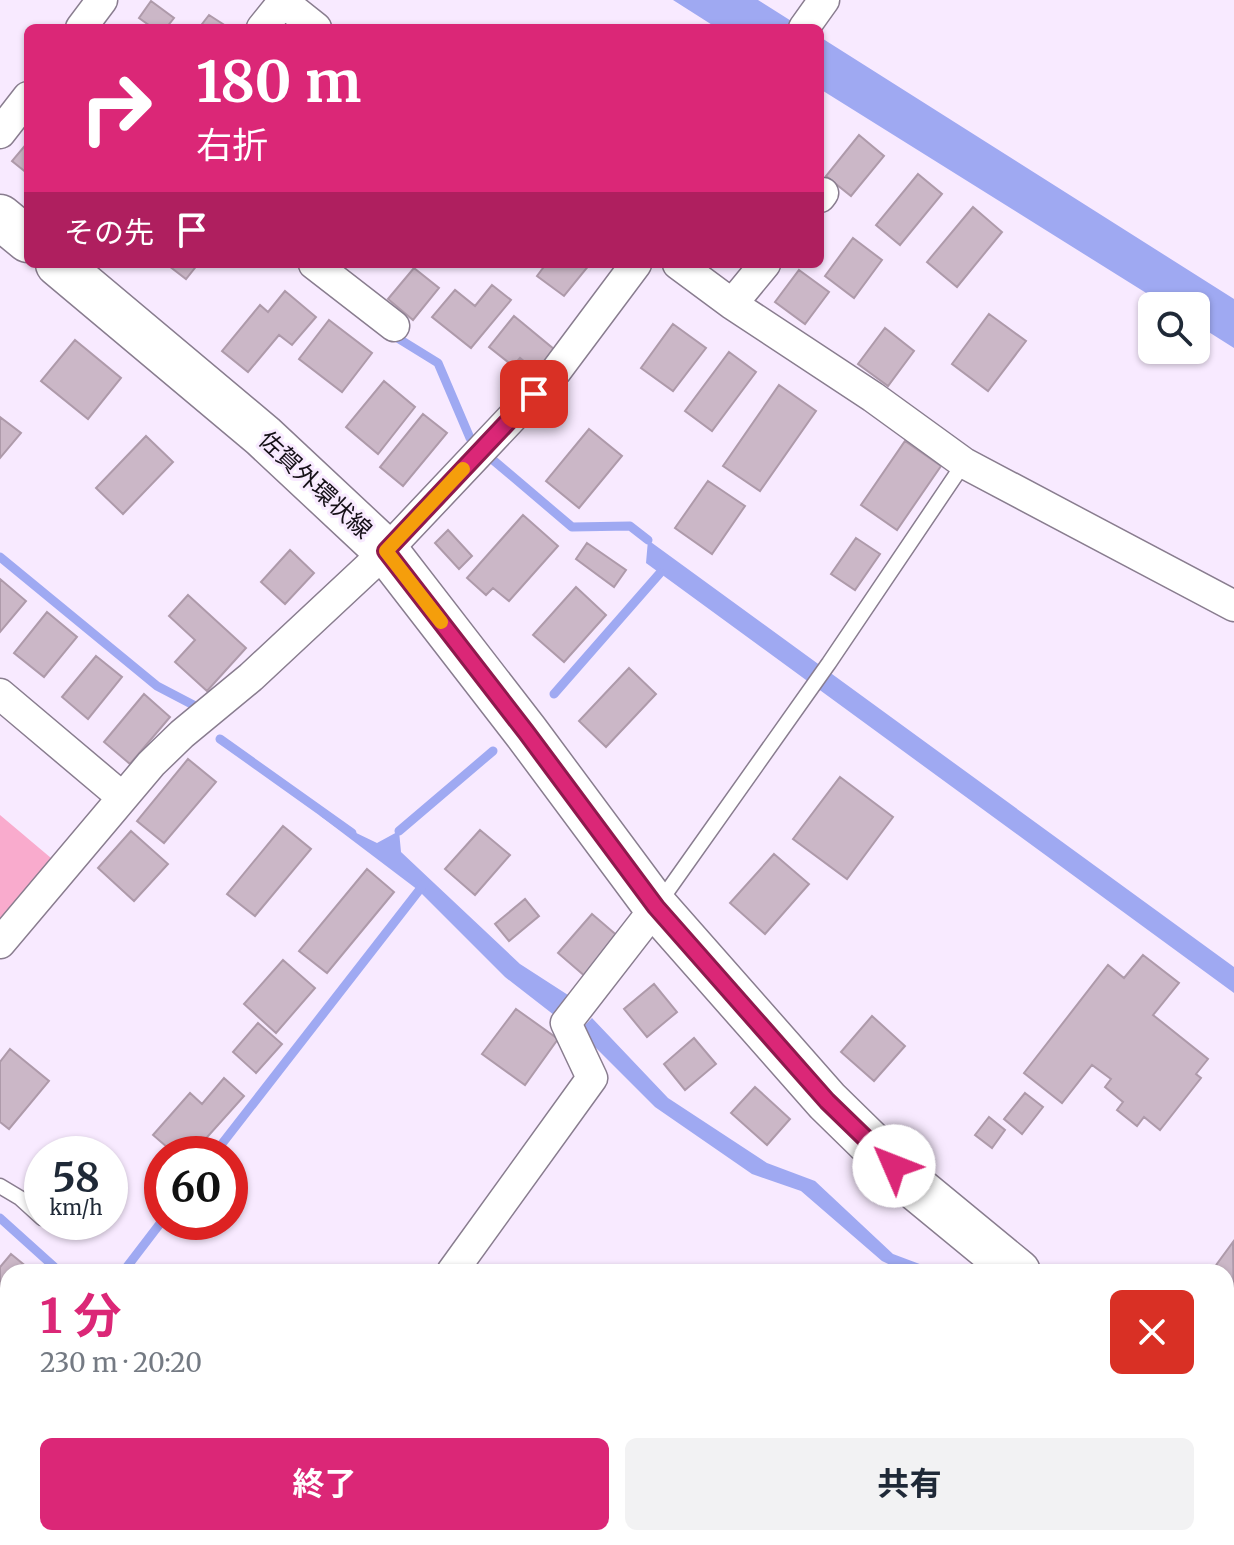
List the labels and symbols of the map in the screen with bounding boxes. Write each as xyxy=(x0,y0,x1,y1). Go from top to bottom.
pin xyxy=(500,360,568,428)
street label: 佐賀外環状線 xyxy=(252,424,379,545)
position arrow xyxy=(852,1124,936,1208)
speed limit sign: 60 xyxy=(144,1136,248,1240)

